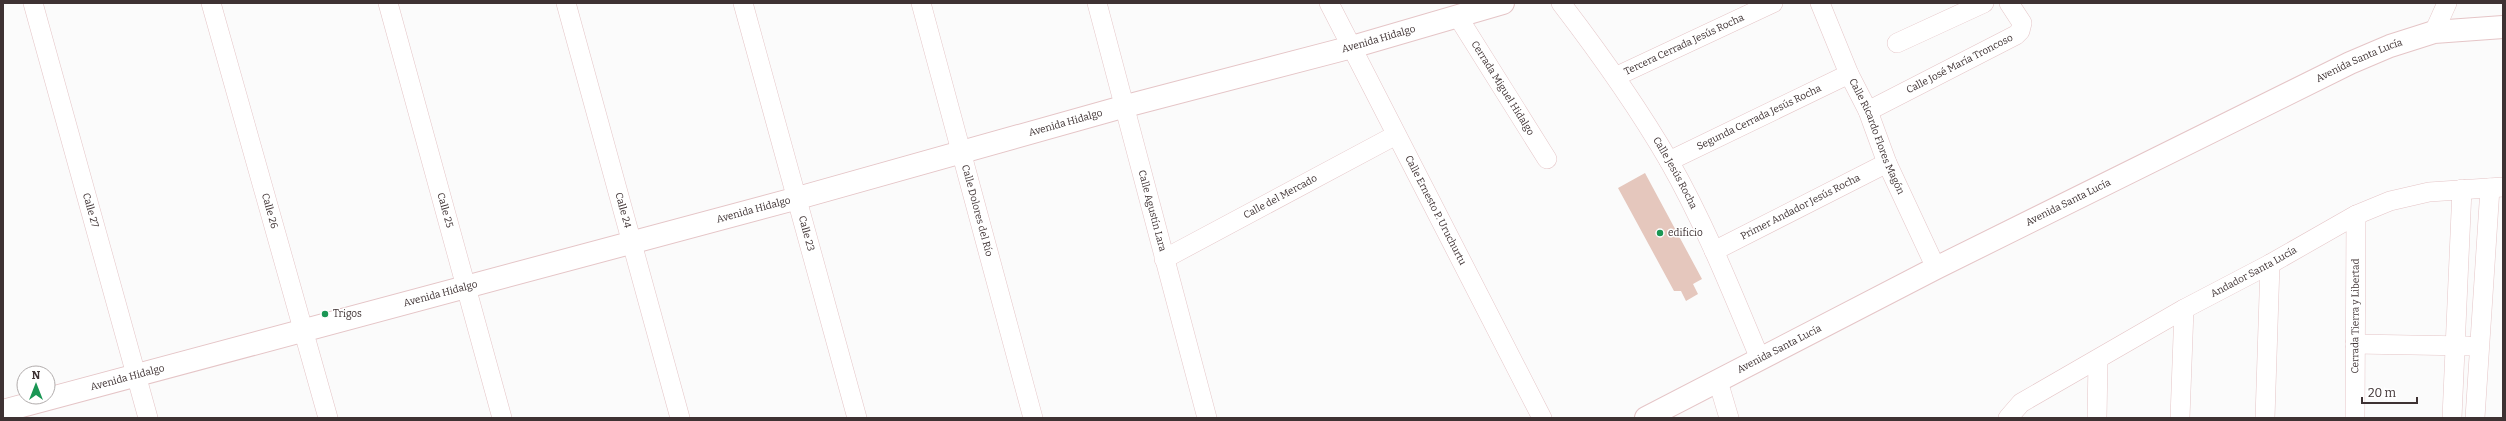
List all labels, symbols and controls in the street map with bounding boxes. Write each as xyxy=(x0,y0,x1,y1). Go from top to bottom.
street label: Tercera Cerrada Jesús Rocha xyxy=(1622,11,1746,78)
street label: Avenida Hidalgo xyxy=(1340,23,1417,55)
street label: Calle José María Troncoso xyxy=(1904,31,2015,96)
street label: Avenida Santa Lucía xyxy=(2314,36,2404,85)
street label: Cerrada Miguel Hidalgo xyxy=(1469,39,1537,138)
street label: Calle Ricardo Flores Magón xyxy=(1846,76,1907,197)
street label: Segunda Cerrada Jesús Rocha xyxy=(1695,82,1824,153)
street label: Avenida Hidalgo xyxy=(1027,107,1104,139)
street label: Calle Jesús Rocha xyxy=(1650,135,1700,211)
street label: Calle Ernesto P. Uruchurtu xyxy=(1402,153,1469,267)
street label: Calle Dolores del Río xyxy=(959,163,995,258)
street label: Calle Agustín Lara xyxy=(1136,169,1169,253)
street label: Primer Andador Jesús Rocha xyxy=(1739,171,1863,242)
street label: Calle del Mercado xyxy=(1241,172,1320,221)
street label: Avenida Santa Lucía xyxy=(2024,176,2113,229)
street label: Calle 25 xyxy=(434,191,455,229)
street label: Calle 24 xyxy=(612,191,634,230)
street label: Calle 27 xyxy=(80,192,101,229)
street label: Calle 26 xyxy=(259,192,280,230)
street label: Avenida Hidalgo xyxy=(715,194,792,226)
street label: Calle 23 xyxy=(796,214,817,253)
place label: edificio xyxy=(1668,227,1703,239)
marker: edificio xyxy=(1655,228,1665,238)
street label: Andador Santa Lucía xyxy=(2209,244,2299,300)
street label: Cerrada Tierra y Libertad xyxy=(2349,258,2362,374)
street label: Avenida Hidalgo xyxy=(402,278,479,309)
place label: Trigos xyxy=(333,308,362,320)
marker: Trigos xyxy=(320,309,330,319)
street label: Avenida Santa Lucía xyxy=(1735,322,1824,376)
street label: Avenida Hidalgo xyxy=(89,362,166,393)
north arrow xyxy=(16,365,56,405)
text: N xyxy=(32,369,41,382)
scale bar xyxy=(2362,379,2417,405)
text: 20 m xyxy=(2368,386,2397,400)

